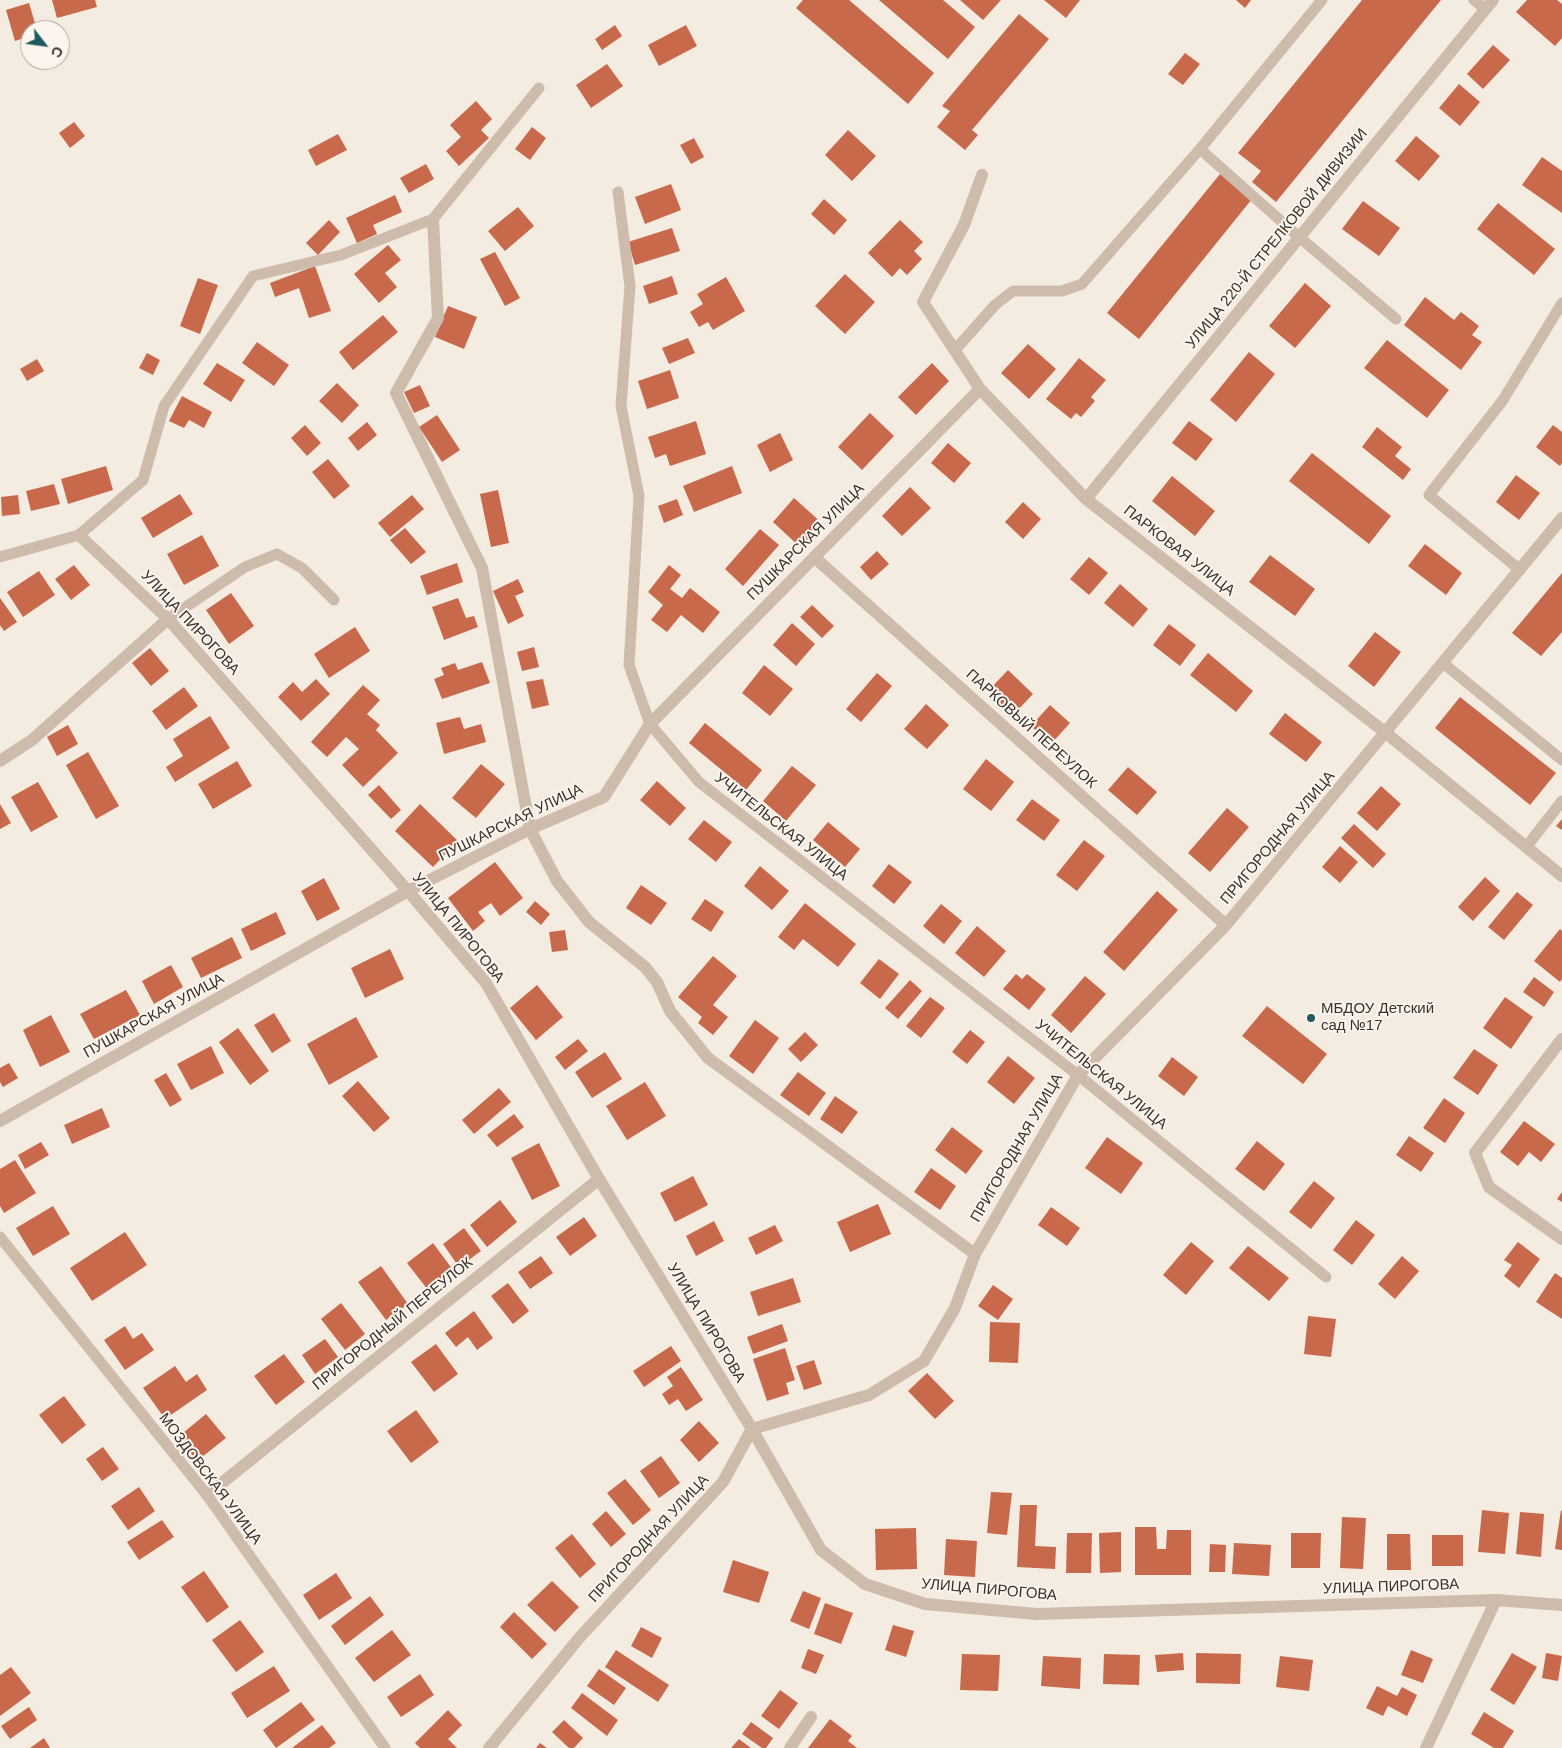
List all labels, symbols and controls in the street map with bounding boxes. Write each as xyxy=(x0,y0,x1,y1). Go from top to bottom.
north arrow xyxy=(20,20,70,70)
text: С xyxy=(48,44,67,60)
street label: УЛИЦА 220-Й СТРЕЛКОВОЙ ДИВИЗИИ xyxy=(1183,125,1371,353)
street label: ПУШКАРСКАЯ УЛИЦА xyxy=(744,480,868,604)
street label: ПАРКОВАЯ УЛИЦА xyxy=(1120,502,1238,600)
street label: УЛИЦА ПИРОГОВА xyxy=(137,567,243,679)
street label: ПАРКОВЫЙ ПЕРЕУЛОК xyxy=(962,666,1100,792)
street label: ПРИГОРОДНАЯ УЛИЦА xyxy=(1217,768,1339,908)
street label: УЧИТЕЛЬСКАЯ УЛИЦА xyxy=(711,769,851,885)
street label: ПУШКАРСКАЯ УЛИЦА xyxy=(436,780,586,866)
street label: УЛИЦА ПИРОГОВА xyxy=(408,869,508,987)
street label: ПУШКАРСКАЯ УЛИЦА xyxy=(81,970,227,1062)
place label: МБДОУ Детский сад №17 xyxy=(1321,1000,1434,1035)
marker: МБДОУ Детский сад №17 xyxy=(1305,1012,1317,1024)
street label: УЧИТЕЛЬСКАЯ УЛИЦА xyxy=(1032,1016,1170,1134)
street label: ПРИГОРОДНАЯ УЛИЦА xyxy=(967,1071,1067,1225)
street label: ПРИГОРОДНЫЙ ПЕРЕУЛОК xyxy=(309,1254,477,1394)
street label: УЛИЦА ПИРОГОВА xyxy=(663,1260,749,1386)
street label: МОЗДОВСКАЯ УЛИЦА xyxy=(155,1410,265,1548)
street label: ПРИГОРОДНАЯ УЛИЦА xyxy=(585,1471,713,1607)
street label: УЛИЦА ПИРОГОВА xyxy=(920,1575,1058,1605)
street label: УЛИЦА ПИРОГОВА xyxy=(1323,1576,1459,1598)

